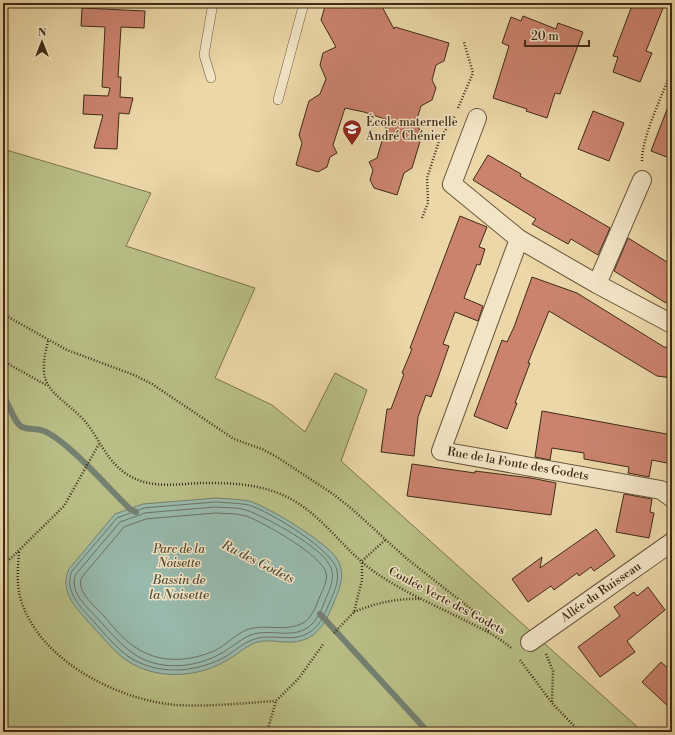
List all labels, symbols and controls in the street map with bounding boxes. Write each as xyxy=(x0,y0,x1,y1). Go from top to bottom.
north arrow xyxy=(22,22,62,62)
scale bar xyxy=(525,22,589,48)
text: N xyxy=(38,26,47,40)
text: 20 m xyxy=(531,29,559,44)
place label: École maternelle André Chénier xyxy=(365,113,458,144)
school or university icon: École maternelle André Chénier xyxy=(341,118,363,146)
street label: Rue de la Fonte des Godets xyxy=(446,444,590,484)
water label: Ru des Godets xyxy=(218,536,297,587)
park label: Parc de la Noisette xyxy=(152,542,205,571)
street label: Allée du Ruisseau xyxy=(557,559,644,626)
street label: Coulée Verte des Godets xyxy=(386,564,508,638)
water label: Bassin de la Noisette xyxy=(149,572,209,603)

